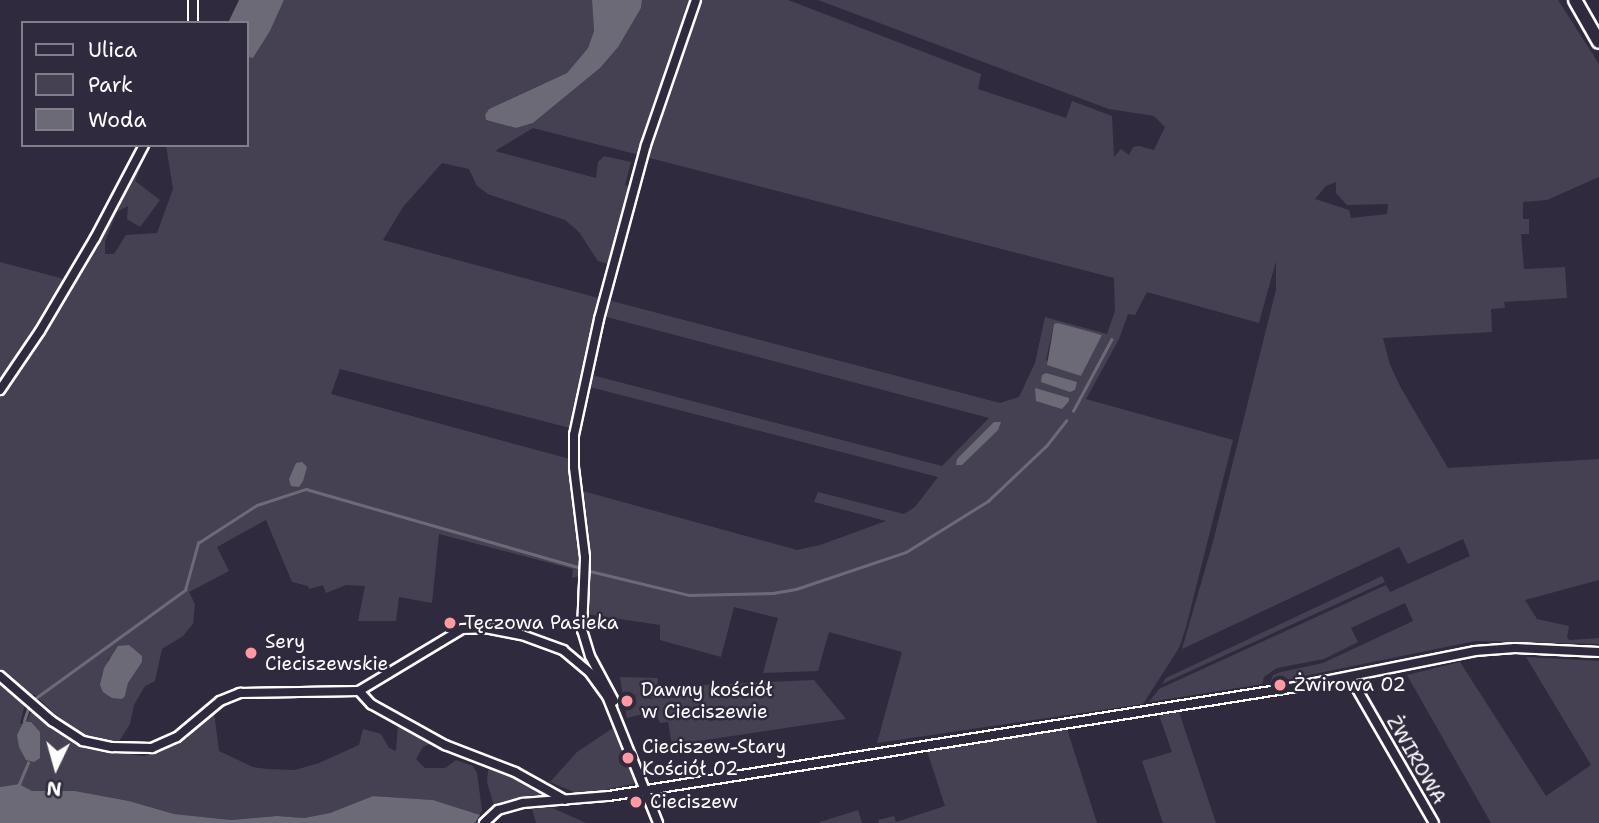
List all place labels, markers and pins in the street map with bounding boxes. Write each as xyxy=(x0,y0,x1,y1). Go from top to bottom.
place label: Tęczowa Pasieka xyxy=(464,612,619,634)
marker: Tęczowa Pasieka xyxy=(442,615,458,631)
place label: Sery Cieciszewskie xyxy=(265,631,388,675)
marker: Sery Cieciszewskie xyxy=(243,645,259,661)
place label: Żwirowa 02 xyxy=(1294,674,1406,696)
marker: Żwirowa 02 xyxy=(1272,677,1288,693)
place label: Dawny kościół w Cieciszewie xyxy=(641,679,773,723)
marker: Dawny kościół w Cieciszewie xyxy=(619,693,635,709)
place label: Cieciszew-Stary Kościół 02 xyxy=(642,736,786,780)
marker: Cieciszew-Stary Kościół 02 xyxy=(620,750,636,766)
place label: Cieciszew xyxy=(650,791,738,813)
marker: Cieciszew xyxy=(628,794,644,810)

